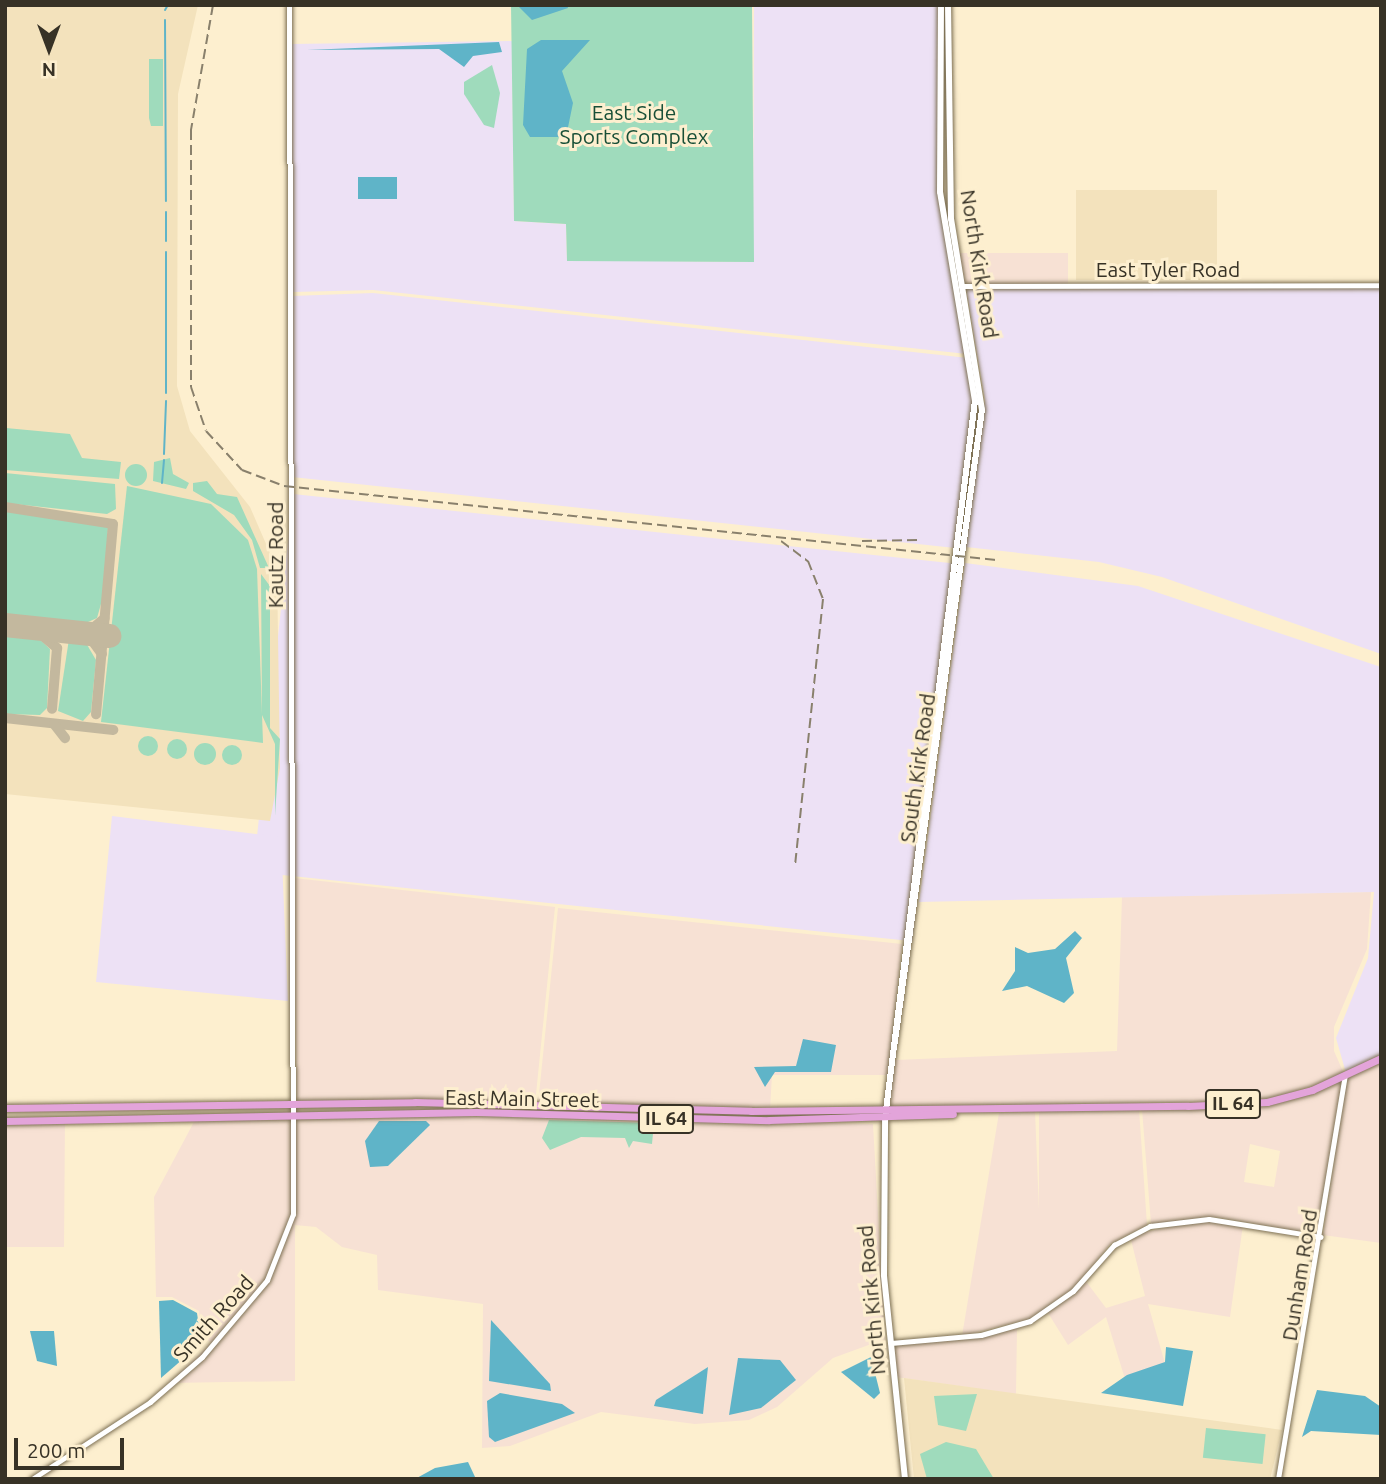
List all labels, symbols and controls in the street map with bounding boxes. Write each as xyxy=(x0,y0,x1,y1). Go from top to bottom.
north arrow xyxy=(14,14,84,84)
text: N xyxy=(42,59,56,81)
park label: East Side Sports Complex xyxy=(560,99,708,149)
street label: North Kirk Road xyxy=(956,188,1004,340)
street label: East Tyler Road xyxy=(1096,256,1240,282)
street label: Kautz Road xyxy=(262,502,288,608)
street label: South Kirk Road xyxy=(894,692,940,844)
street label: East Main Street xyxy=(445,1084,599,1112)
road number: IL 64 xyxy=(1203,1088,1263,1120)
road number: IL 64 xyxy=(636,1104,696,1134)
street label: Dunham Road xyxy=(1276,1207,1322,1343)
street label: North Kirk Road xyxy=(852,1224,890,1376)
street label: Smith Road xyxy=(168,1270,258,1366)
scale bar xyxy=(18,1424,128,1468)
text: 200 m xyxy=(27,1438,85,1462)

